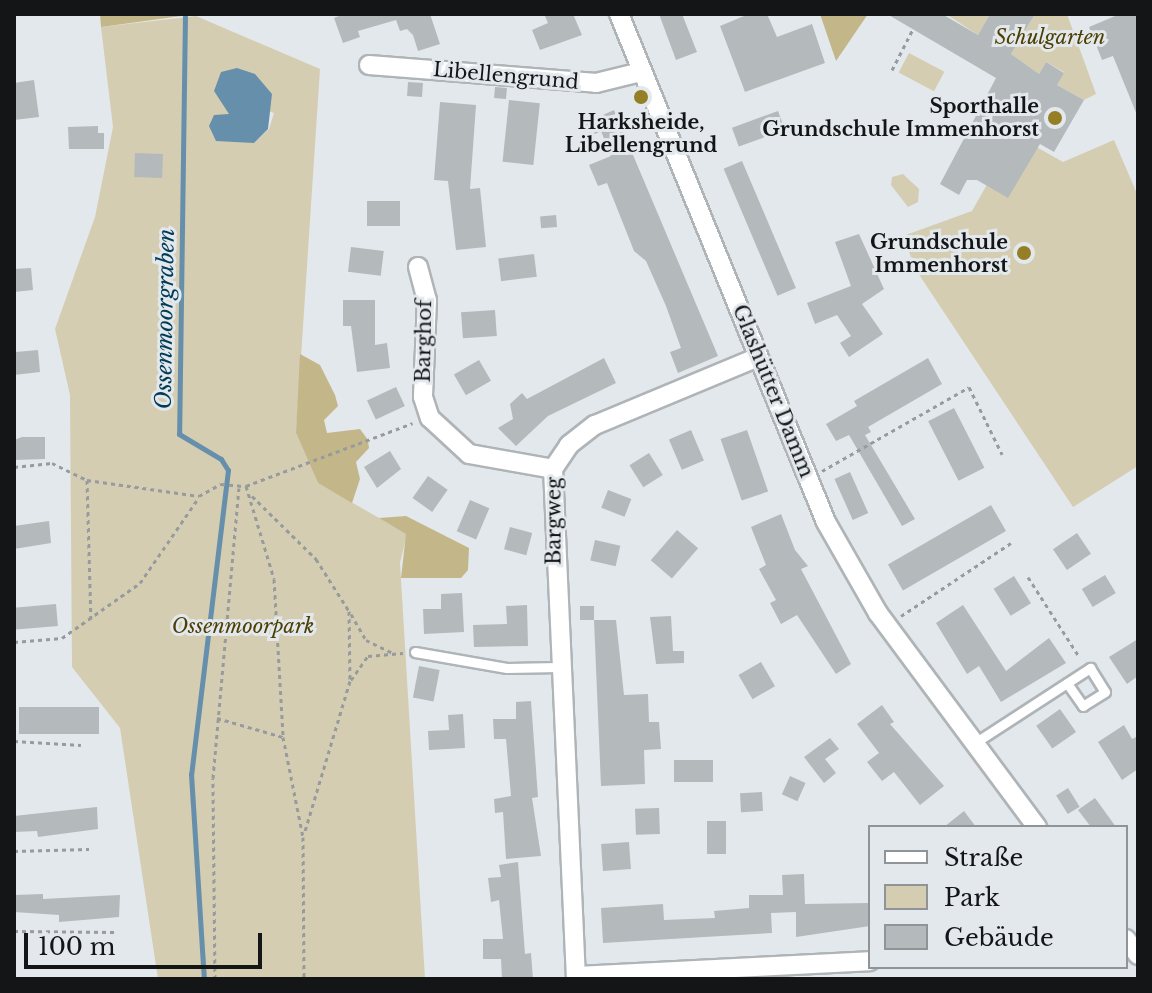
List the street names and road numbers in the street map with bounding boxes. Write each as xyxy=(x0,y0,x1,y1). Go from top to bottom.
street label: Libellengrund xyxy=(432,58,580,94)
street label: Barghof xyxy=(411,299,437,383)
street label: Glashütter Damm xyxy=(727,301,819,481)
street label: Bargweg xyxy=(542,477,566,565)

